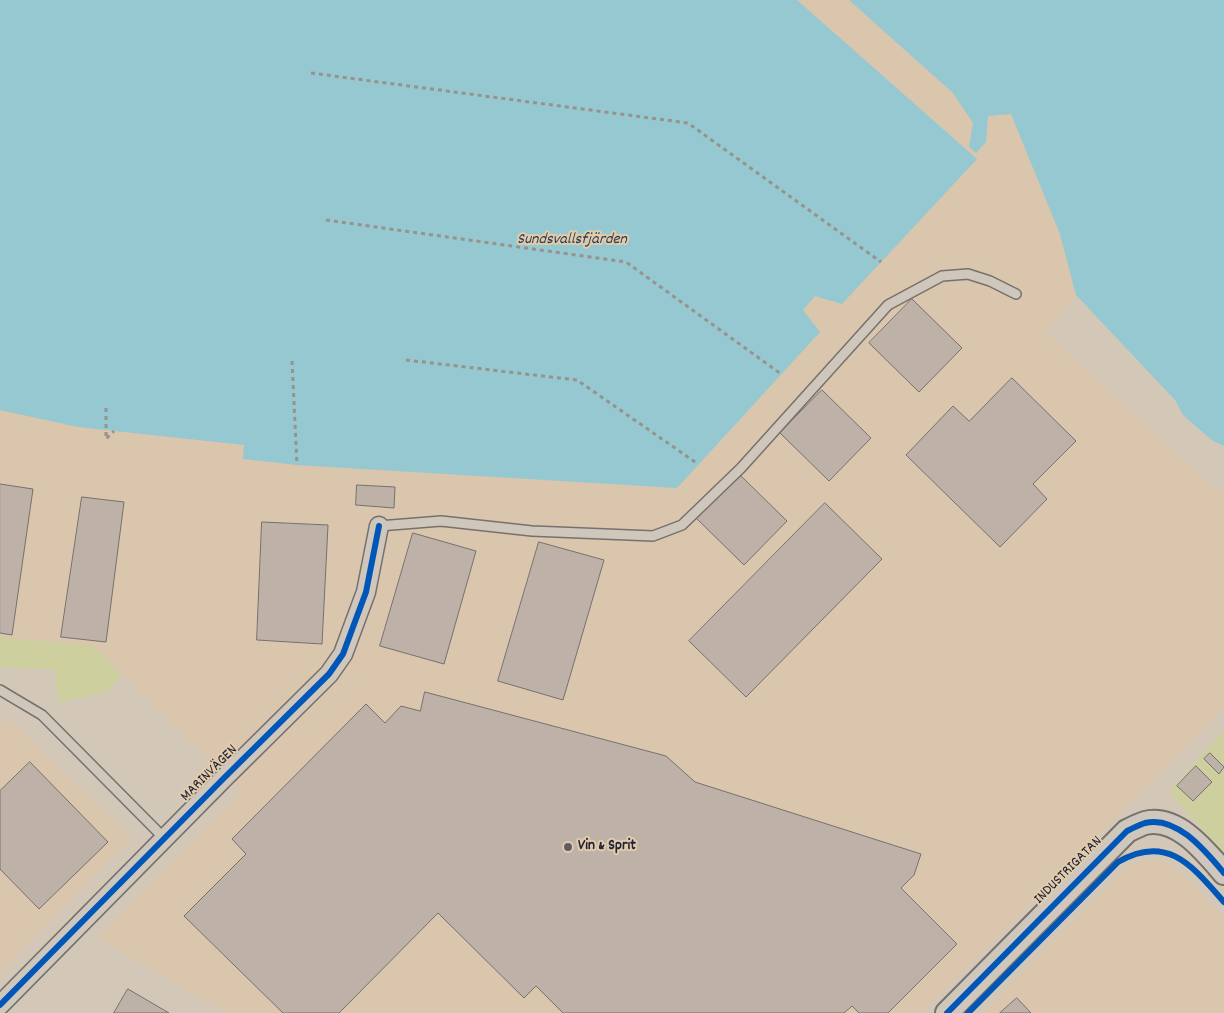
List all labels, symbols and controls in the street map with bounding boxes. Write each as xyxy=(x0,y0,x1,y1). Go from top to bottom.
water label: Sundsvallsfjärden xyxy=(517,231,627,251)
street label: MARINVÄGEN xyxy=(178,742,242,806)
street label: INDUSTRIGATAN xyxy=(1031,833,1107,909)
place label: Vin & Sprit xyxy=(578,838,636,856)
marker: Vin & Sprit xyxy=(562,841,574,853)

